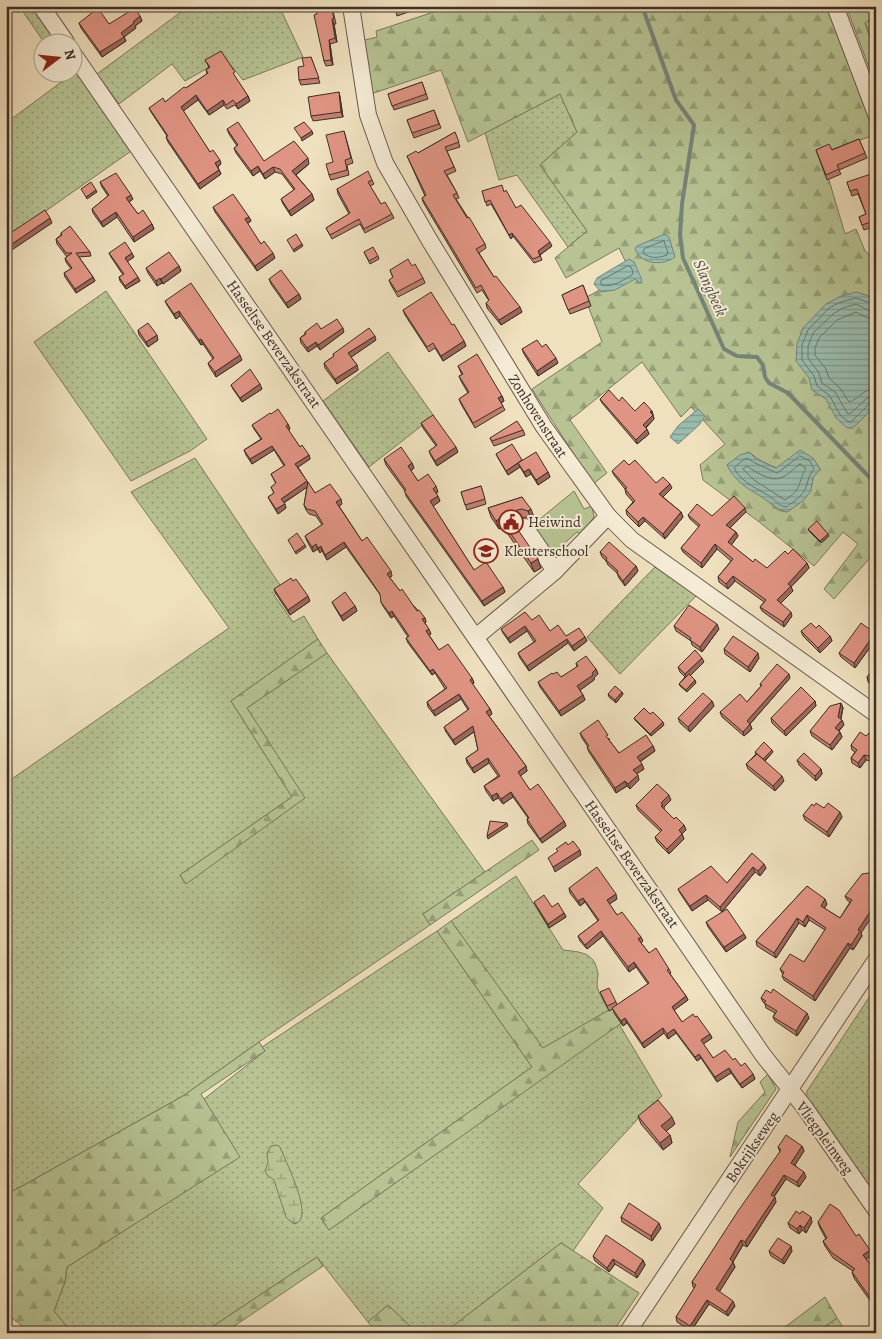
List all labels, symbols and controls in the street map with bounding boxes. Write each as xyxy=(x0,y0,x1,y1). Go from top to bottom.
north arrow xyxy=(32,32,82,82)
text: N xyxy=(59,47,81,62)
water label: Slangbeek xyxy=(688,256,732,320)
street label: Hasseltse Beverzakstraat xyxy=(222,276,326,412)
street label: Zonhovenstraat xyxy=(503,370,573,462)
public building icon: Heiwind xyxy=(498,509,524,535)
place label: Heiwind xyxy=(528,512,582,532)
school or university icon: Kleuterschool xyxy=(473,538,499,564)
place label: Kleuterschool xyxy=(504,541,589,561)
street label: Hasseltse Beverzakstraat xyxy=(580,796,684,932)
street label: Vliegpleinweg xyxy=(791,1097,859,1179)
street label: Bokrijkseweg xyxy=(721,1107,784,1187)

